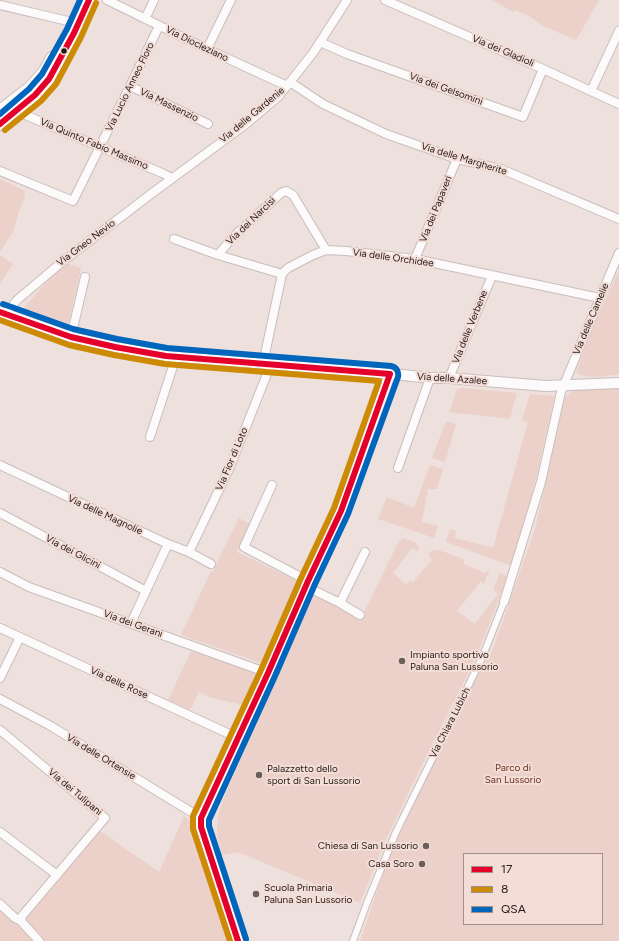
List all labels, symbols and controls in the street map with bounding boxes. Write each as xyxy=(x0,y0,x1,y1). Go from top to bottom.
street label: Via Diocleziano xyxy=(164,24,230,64)
street label: Via dei Gladioli xyxy=(470,33,536,69)
street label: Via Lucio Anneo Floro xyxy=(103,40,157,134)
unlabelled marker xyxy=(59,46,69,56)
street label: Via dei Gelsomini xyxy=(408,70,484,108)
street label: Via delle Gardenie xyxy=(217,84,287,146)
street label: Via Massenzio xyxy=(138,86,200,124)
street label: Via Quinto Fabio Massimo xyxy=(38,116,150,172)
street label: Via delle Margherite xyxy=(420,140,508,178)
street label: Via dei Papaveri xyxy=(417,174,455,244)
street label: Via dei Narcisi xyxy=(224,195,278,247)
street label: Via Gneo Nevio xyxy=(54,217,118,269)
street label: Via delle Orchidee xyxy=(352,246,434,270)
street label: Via delle Camelie xyxy=(570,281,612,357)
street label: Via delle Verbene xyxy=(450,288,490,366)
street label: Via delle Azalee xyxy=(416,371,488,387)
street label: Via Fior di Loto xyxy=(213,426,251,492)
street label: Via delle Magnolie xyxy=(66,492,144,538)
street label: Via dei Glicini xyxy=(43,532,103,572)
street label: Via dei Gerani xyxy=(102,608,164,640)
place label: Impianto sportivo Paluna San Lussorio xyxy=(410,649,498,672)
marker: Impianto sportivo Paluna San Lussorio xyxy=(397,656,407,666)
street label: Via delle Rose xyxy=(88,664,150,702)
street label: Via Chiara Lubich xyxy=(427,686,473,760)
street label: Via delle Ortensie xyxy=(64,732,138,782)
park label: Parco di San Lussorio xyxy=(485,762,541,786)
place label: Palazzetto dello sport di San Lussorio xyxy=(267,763,360,786)
street label: Via dei Tulipani xyxy=(45,766,105,818)
marker: Palazzetto dello sport di San Lussorio xyxy=(254,770,264,780)
place label: Chiesa di San Lussorio xyxy=(318,840,418,852)
marker: Chiesa di San Lussorio xyxy=(421,841,431,851)
legend xyxy=(463,853,603,925)
place label: Casa Soro xyxy=(368,858,414,870)
marker: Casa Soro xyxy=(417,859,427,869)
text: 17 xyxy=(501,862,512,876)
place label: Scuola Primaria Paluna San Lussorio xyxy=(264,882,352,906)
text: 8 xyxy=(501,882,508,896)
marker: Scuola Primaria Paluna San Lussorio xyxy=(251,889,261,899)
text: QSA xyxy=(501,902,526,916)

